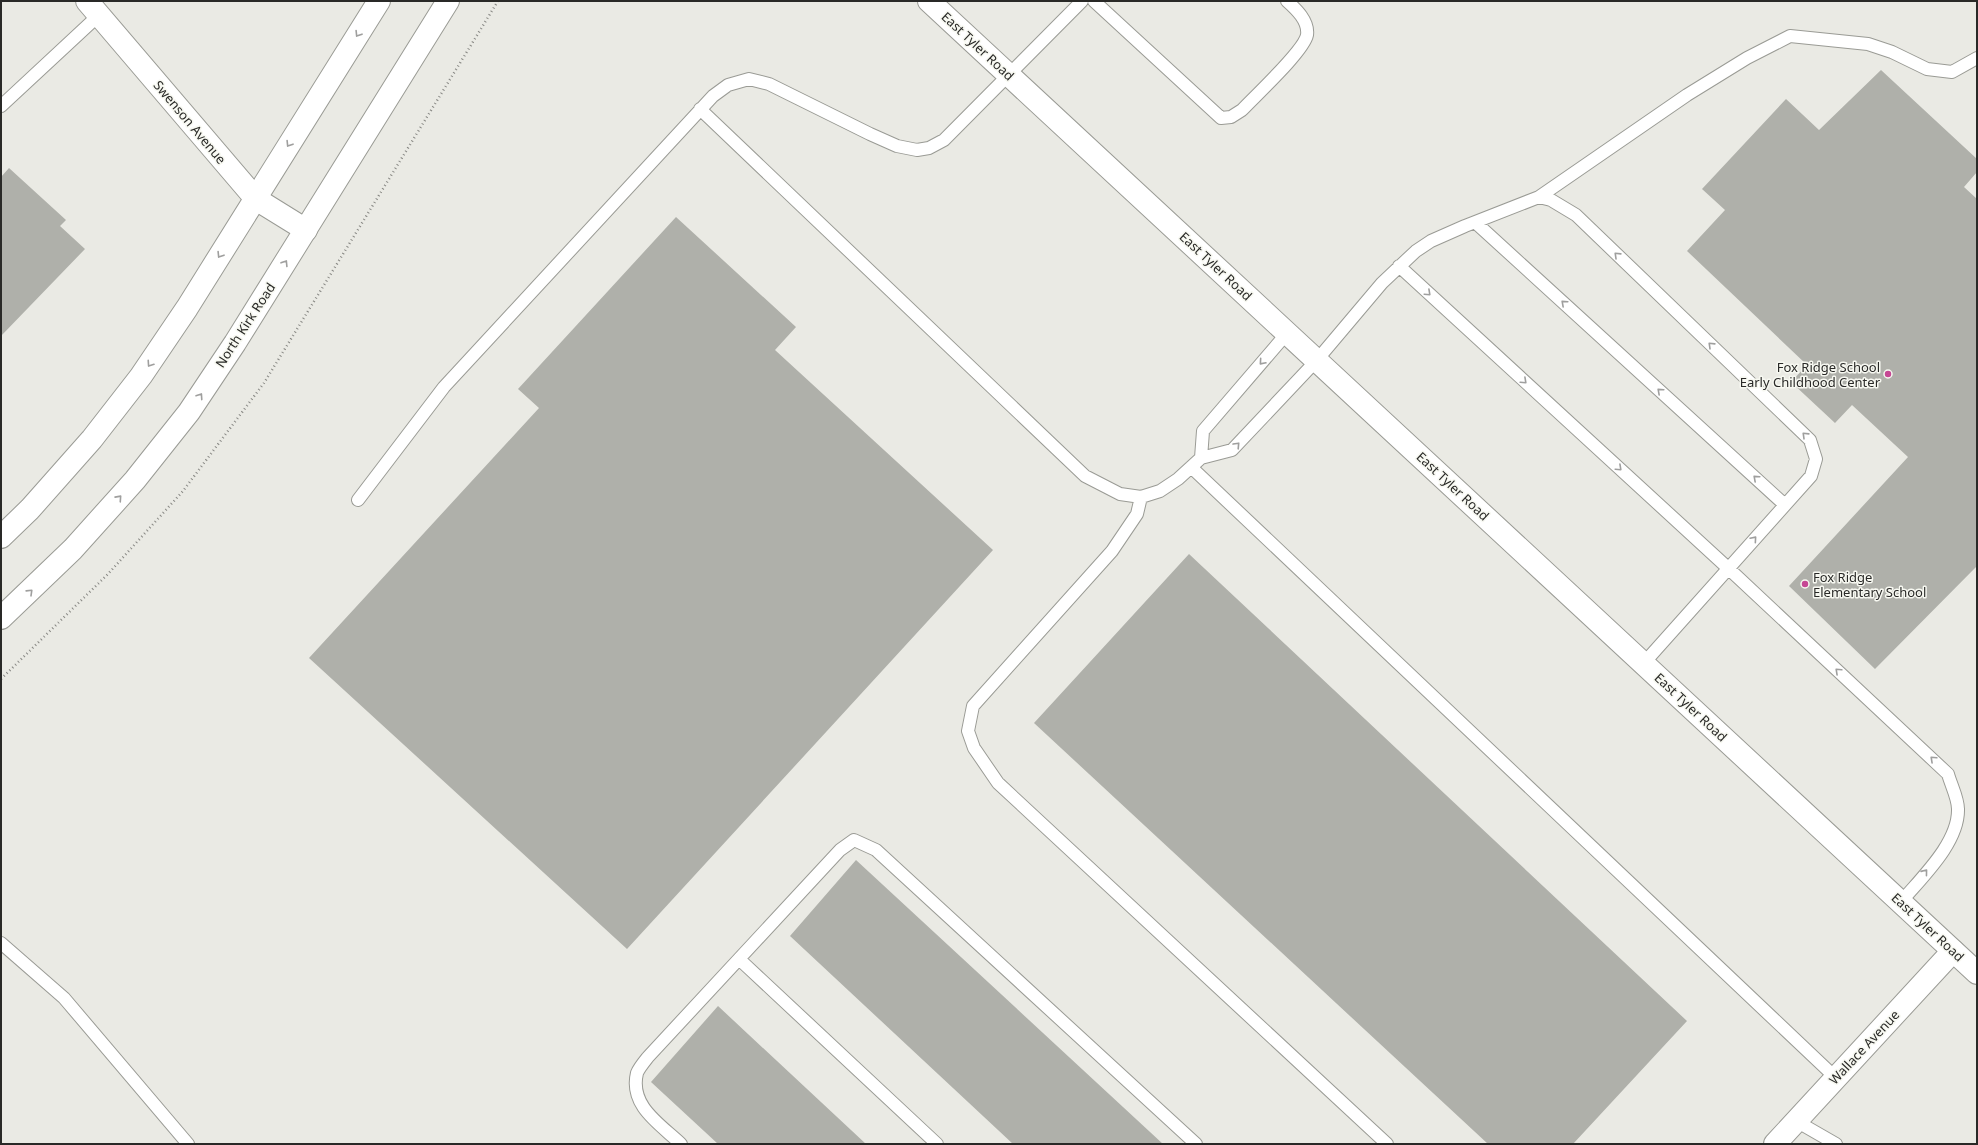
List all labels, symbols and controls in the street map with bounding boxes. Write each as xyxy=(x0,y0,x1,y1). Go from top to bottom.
street label: East Tyler Road xyxy=(938,8,1018,84)
one-way arrow xyxy=(355,30,363,37)
street label: Swenson Avenue xyxy=(150,76,230,168)
one-way arrow xyxy=(287,140,294,147)
street label: East Tyler Road xyxy=(1176,228,1256,304)
one-way arrow xyxy=(218,251,225,258)
one-way arrow xyxy=(1614,252,1622,260)
one-way arrow xyxy=(280,260,288,267)
street label: North Kirk Road xyxy=(211,279,279,371)
one-way arrow xyxy=(1423,288,1431,295)
one-way arrow xyxy=(1561,301,1569,308)
one-way arrow xyxy=(1708,342,1716,350)
one-way arrow xyxy=(1260,357,1267,365)
place label: Fox Ridge School Early Childhood Center xyxy=(1740,358,1881,391)
one-way arrow xyxy=(147,359,154,366)
marker: Fox Ridge School Early Childhood Center xyxy=(1883,369,1893,379)
one-way arrow xyxy=(1519,376,1526,383)
one-way arrow xyxy=(1657,388,1665,396)
one-way arrow xyxy=(195,393,202,400)
one-way arrow xyxy=(1802,432,1810,440)
one-way arrow xyxy=(1232,442,1240,450)
street label: East Tyler Road xyxy=(1413,448,1493,524)
one-way arrow xyxy=(1615,464,1622,471)
one-way arrow xyxy=(1753,476,1761,483)
one-way arrow xyxy=(115,495,122,503)
one-way arrow xyxy=(1750,537,1757,544)
place label: Fox Ridge Elementary School xyxy=(1813,568,1926,601)
marker: Fox Ridge Elementary School xyxy=(1800,579,1810,589)
one-way arrow xyxy=(25,589,33,597)
one-way arrow xyxy=(1835,668,1843,675)
street label: East Tyler Road xyxy=(1651,669,1731,745)
one-way arrow xyxy=(1930,757,1938,764)
one-way arrow xyxy=(1921,869,1928,876)
street label: East Tyler Road xyxy=(1888,889,1968,965)
street label: Wallace Avenue xyxy=(1825,1006,1903,1088)

